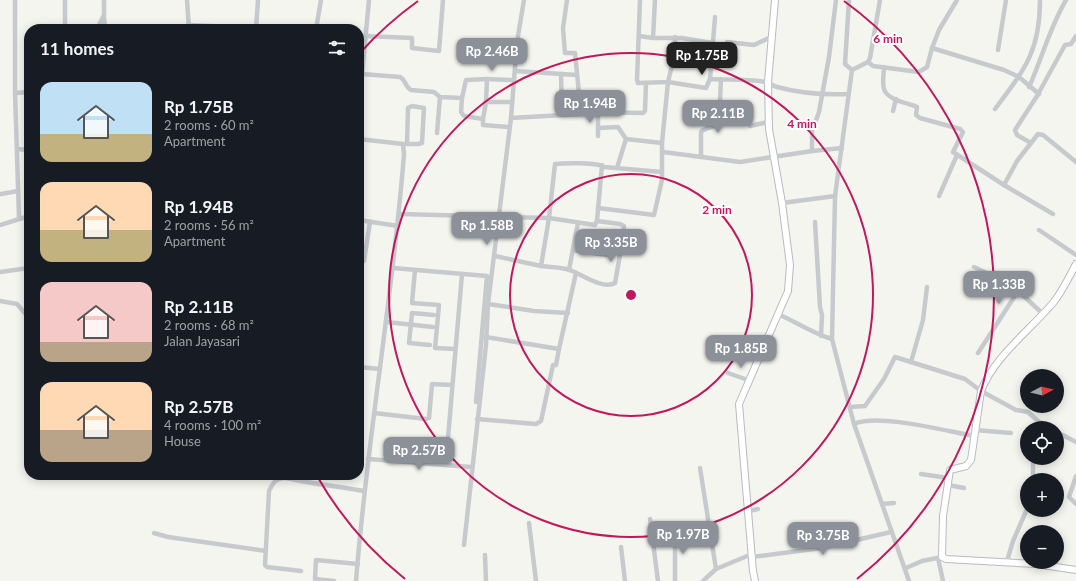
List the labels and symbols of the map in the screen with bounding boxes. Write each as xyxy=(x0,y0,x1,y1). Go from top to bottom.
text: 6 min xyxy=(873,31,903,46)
pin: Rp 2.46B xyxy=(451,38,533,72)
pin: Rp 1.75B xyxy=(661,42,743,76)
pin: Rp 1.94B xyxy=(549,90,631,124)
pin: Rp 2.11B xyxy=(677,100,759,134)
text: 4 min xyxy=(787,116,817,131)
text: 2 min xyxy=(702,202,732,217)
pin: Rp 1.58B xyxy=(446,212,528,246)
pin: Rp 3.35B xyxy=(570,229,652,263)
pin: Rp 1.33B xyxy=(958,271,1040,305)
centre of rings xyxy=(624,288,638,302)
pin: Rp 1.85B xyxy=(700,335,782,369)
north arrow xyxy=(1020,369,1064,413)
pin: Rp 2.57B xyxy=(378,437,460,471)
pin: Rp 1.97B xyxy=(642,521,724,555)
pin: Rp 3.75B xyxy=(782,522,864,556)

